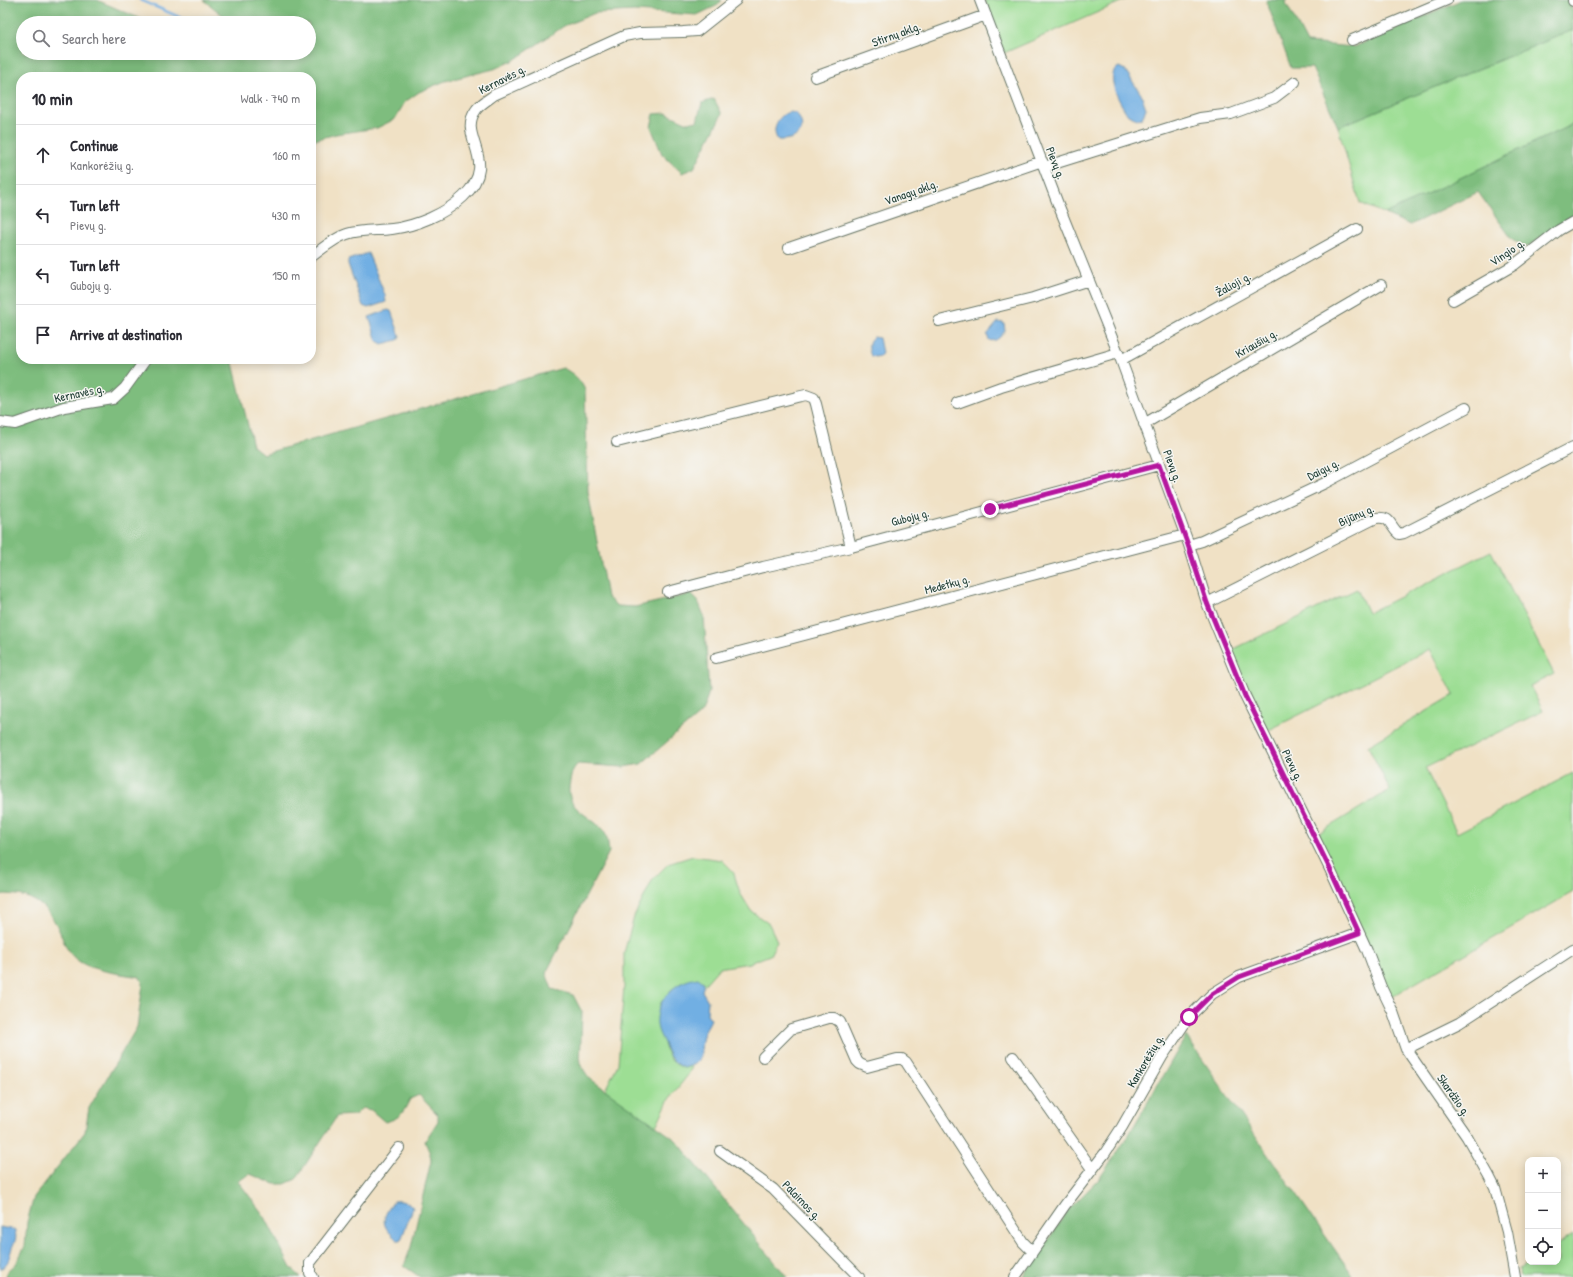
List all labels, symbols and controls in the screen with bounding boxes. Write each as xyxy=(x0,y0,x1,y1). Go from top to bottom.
search box xyxy=(16,16,316,60)
street label: Stirnų aklg. xyxy=(869,17,923,51)
icon: search xyxy=(30,27,52,49)
text: Search here xyxy=(62,28,126,49)
street label: Kernavės g. xyxy=(476,60,528,98)
text: 10 min xyxy=(32,87,73,110)
text: Walk · 740 m xyxy=(240,89,300,107)
text: Continue xyxy=(70,135,118,156)
icon: ahead xyxy=(32,144,54,166)
street label: Pievų g. xyxy=(1042,144,1070,182)
text: 160 m xyxy=(272,146,300,164)
text: Kankorėžių g. xyxy=(70,156,134,174)
street label: Vanagų aklg. xyxy=(882,175,940,209)
text: Turn left xyxy=(70,195,120,216)
icon: left xyxy=(32,204,54,226)
text: 430 m xyxy=(272,206,300,224)
text: Pievų g. xyxy=(70,216,106,234)
street label: Vingio g. xyxy=(1486,234,1528,270)
text: Turn left xyxy=(70,255,120,276)
icon: left xyxy=(32,264,54,286)
text: 150 m xyxy=(272,266,300,284)
street label: Žalioji g. xyxy=(1212,267,1254,301)
text: Gubojų g. xyxy=(70,276,112,294)
icon: arrive xyxy=(32,324,54,346)
text: Arrive at destination xyxy=(70,324,182,345)
street label: Kriaušių g. xyxy=(1232,324,1280,362)
street label: Kernavės g. xyxy=(52,379,106,407)
street label: Pievų g. xyxy=(1159,447,1187,485)
street label: Daigų g. xyxy=(1304,454,1342,484)
route end xyxy=(981,500,999,518)
street label: Bijūnų g. xyxy=(1336,500,1376,530)
street label: Gubojų g. xyxy=(889,504,931,530)
street label: Medetkų g. xyxy=(923,570,971,598)
street label: Pievų g. xyxy=(1278,746,1308,784)
route start xyxy=(1180,1008,1198,1026)
street label: Kankorėžių g. xyxy=(1123,1031,1167,1091)
street label: Skardžio g. xyxy=(1433,1071,1475,1119)
map controls xyxy=(1525,1157,1561,1265)
button: + xyxy=(1525,1157,1561,1193)
street label: Palaimos g. xyxy=(779,1176,825,1224)
button: − xyxy=(1525,1193,1561,1229)
button: locate xyxy=(1525,1229,1561,1265)

